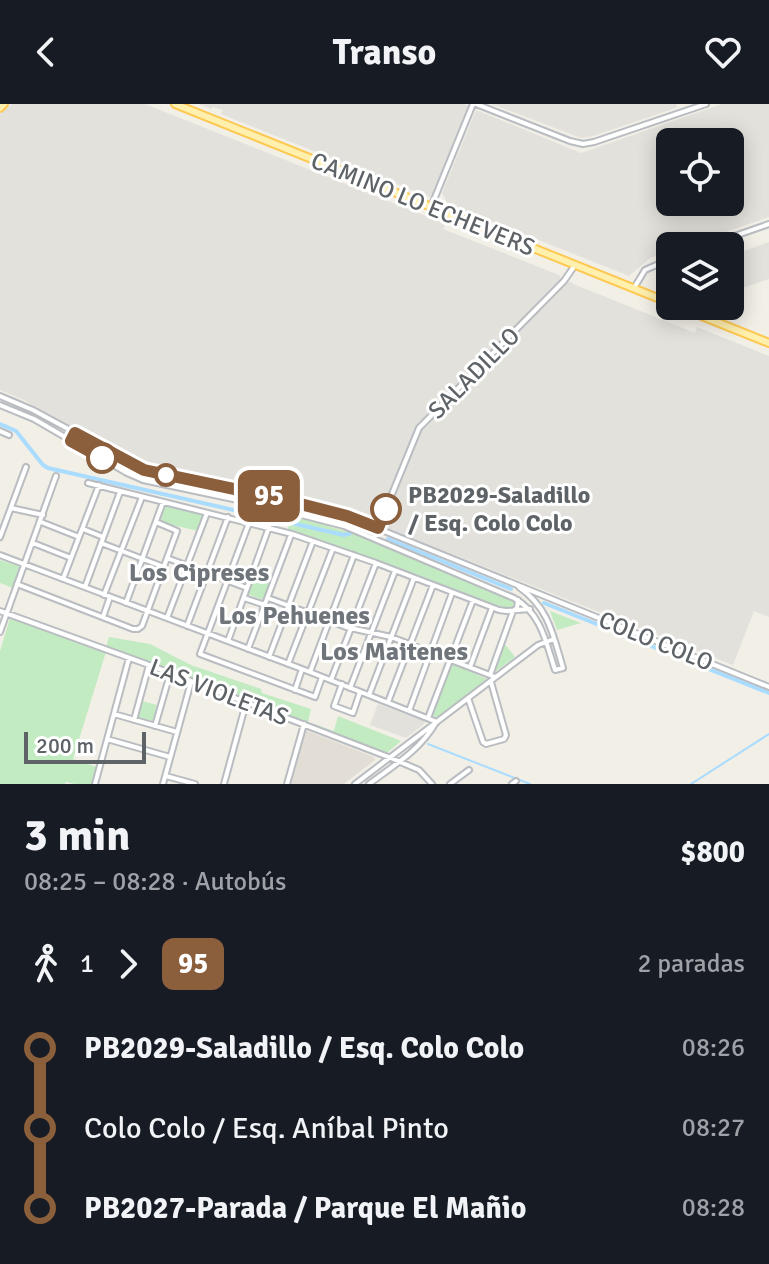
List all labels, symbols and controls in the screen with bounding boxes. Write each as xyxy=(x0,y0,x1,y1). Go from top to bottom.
icon: back xyxy=(24,30,68,74)
text: Transo xyxy=(333,30,436,75)
icon: heart xyxy=(701,30,745,74)
map controls xyxy=(656,128,744,320)
button: locate xyxy=(656,128,744,216)
street label: CAMINO LO ECHEVERS xyxy=(307,145,539,263)
button: layers xyxy=(656,232,744,320)
street label: SALADILLO xyxy=(422,321,526,425)
unlabelled marker xyxy=(87,443,117,473)
unlabelled marker xyxy=(155,464,177,486)
line badge: 95 xyxy=(233,470,305,522)
text: 95 xyxy=(254,479,284,513)
place label: PB2029-Saladillo / Esq. Colo Colo xyxy=(408,480,590,538)
marker: PB2029-Saladillo / Esq. Colo Colo xyxy=(371,494,401,524)
district label: Los Cipreses xyxy=(129,557,269,589)
district label: Los Pehuenes xyxy=(218,600,370,632)
street label: COLO COLO xyxy=(594,604,718,678)
district label: Los Maitenes xyxy=(320,636,468,668)
street label: LAS VIOLETAS xyxy=(145,652,293,732)
scale bar xyxy=(24,728,146,764)
text: 200 m xyxy=(36,732,94,759)
text: 3 min xyxy=(24,809,130,863)
text: $800 xyxy=(680,834,745,871)
text: 08:25 – 08:28 · Autobús xyxy=(24,866,286,898)
icon: walk xyxy=(24,942,68,986)
icon: forward xyxy=(106,942,150,986)
text: 95 xyxy=(178,947,208,981)
text: 1 xyxy=(80,948,94,980)
text: 2 paradas xyxy=(637,948,745,980)
text: PB2029-Saladillo / Esq. Colo Colo xyxy=(84,1030,524,1067)
text: 08:26 xyxy=(682,1032,745,1064)
text: Colo Colo / Esq. Aníbal Pinto xyxy=(84,1110,449,1147)
text: 08:27 xyxy=(682,1112,745,1144)
text: PB2027-Parada / Parque El Mañio xyxy=(84,1190,526,1227)
text: 08:28 xyxy=(682,1192,745,1224)

